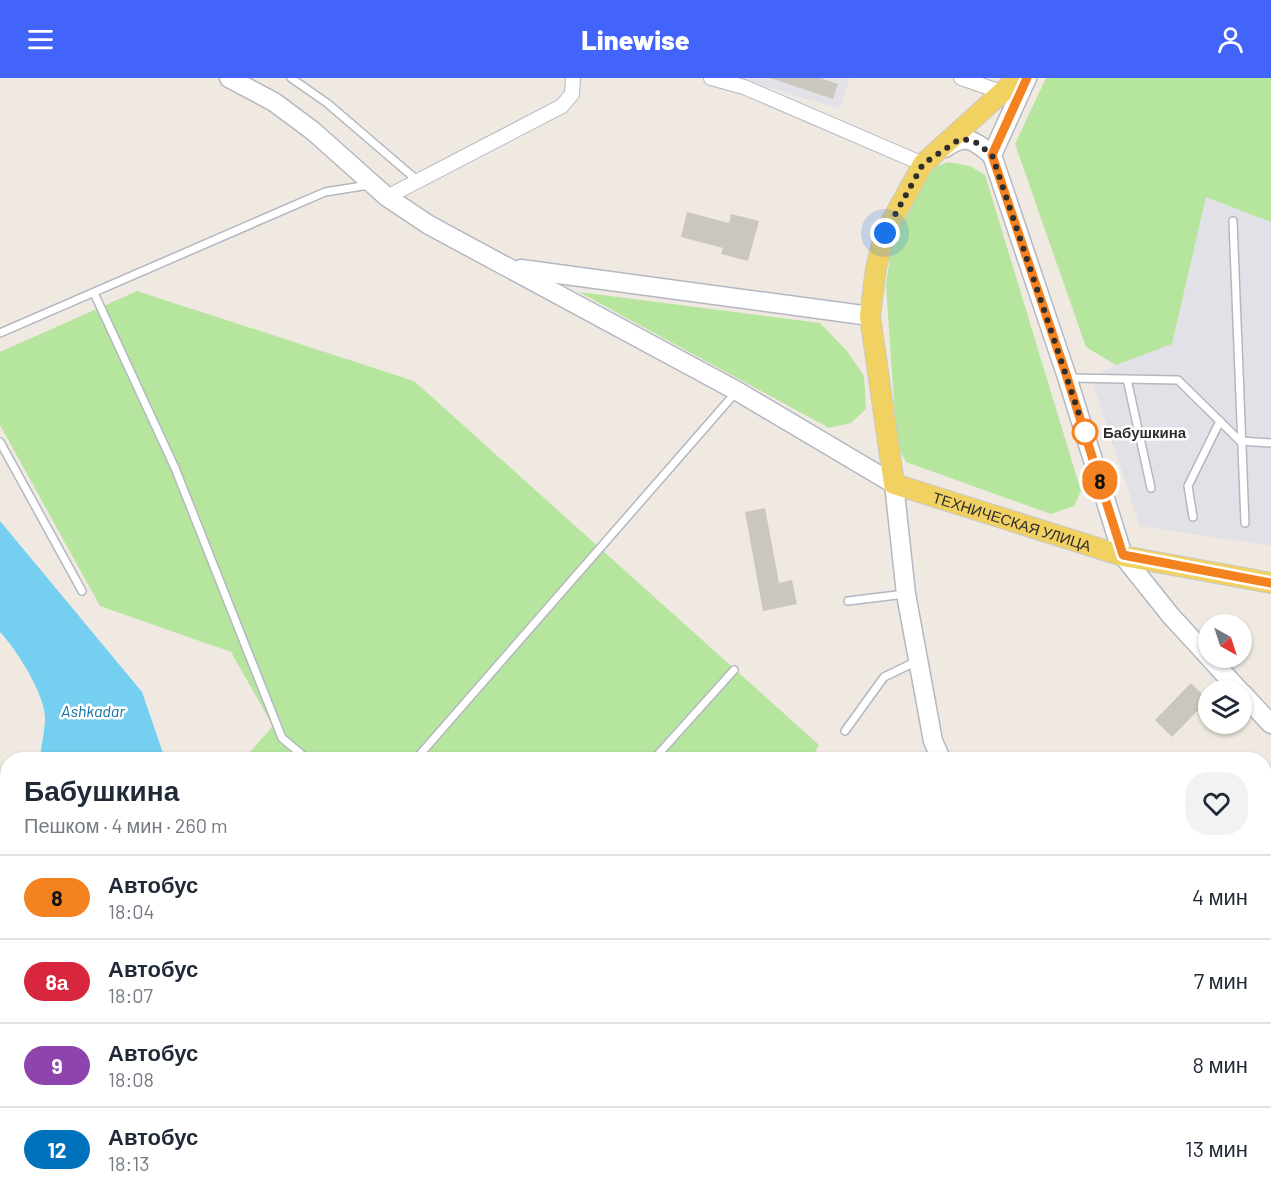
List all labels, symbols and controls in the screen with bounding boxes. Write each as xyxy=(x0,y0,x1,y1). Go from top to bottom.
icon: menu xyxy=(24,23,57,56)
text: Linewise xyxy=(581,23,690,55)
icon: person xyxy=(1214,23,1247,56)
your location xyxy=(870,218,900,248)
marker: Бабушкина xyxy=(1072,419,1098,445)
place label: Бабушкина xyxy=(1103,423,1187,441)
line badge: 8 xyxy=(1080,460,1120,500)
text: 8 xyxy=(1094,468,1106,493)
street label: ТЕХНИЧЕСКАЯ УЛИЦА xyxy=(931,488,1094,554)
north arrow xyxy=(1198,614,1252,668)
map controls xyxy=(1198,614,1252,734)
button: layers xyxy=(1198,680,1252,734)
water label: Ashkadar xyxy=(61,701,126,720)
button: heart xyxy=(1185,772,1248,835)
text: Бабушкина xyxy=(24,773,179,807)
text: Пешком · 4 мин · 260 m xyxy=(24,813,228,837)
text: Автобус xyxy=(108,871,198,897)
text: 4 мин xyxy=(1192,883,1248,909)
text: 8 xyxy=(51,885,63,910)
text: 18:04 xyxy=(108,899,155,923)
text: Автобус xyxy=(108,955,198,981)
text: 7 мин xyxy=(1194,967,1248,993)
text: 8а xyxy=(45,969,69,994)
text: 18:07 xyxy=(108,983,153,1007)
text: Автобус xyxy=(108,1039,198,1065)
text: 8 мин xyxy=(1193,1051,1248,1077)
text: 9 xyxy=(51,1053,63,1078)
text: 18:08 xyxy=(108,1067,154,1091)
text: Автобус xyxy=(108,1123,198,1149)
text: 13 мин xyxy=(1185,1135,1248,1161)
text: 12 xyxy=(47,1137,67,1162)
text: 18:13 xyxy=(108,1151,150,1175)

